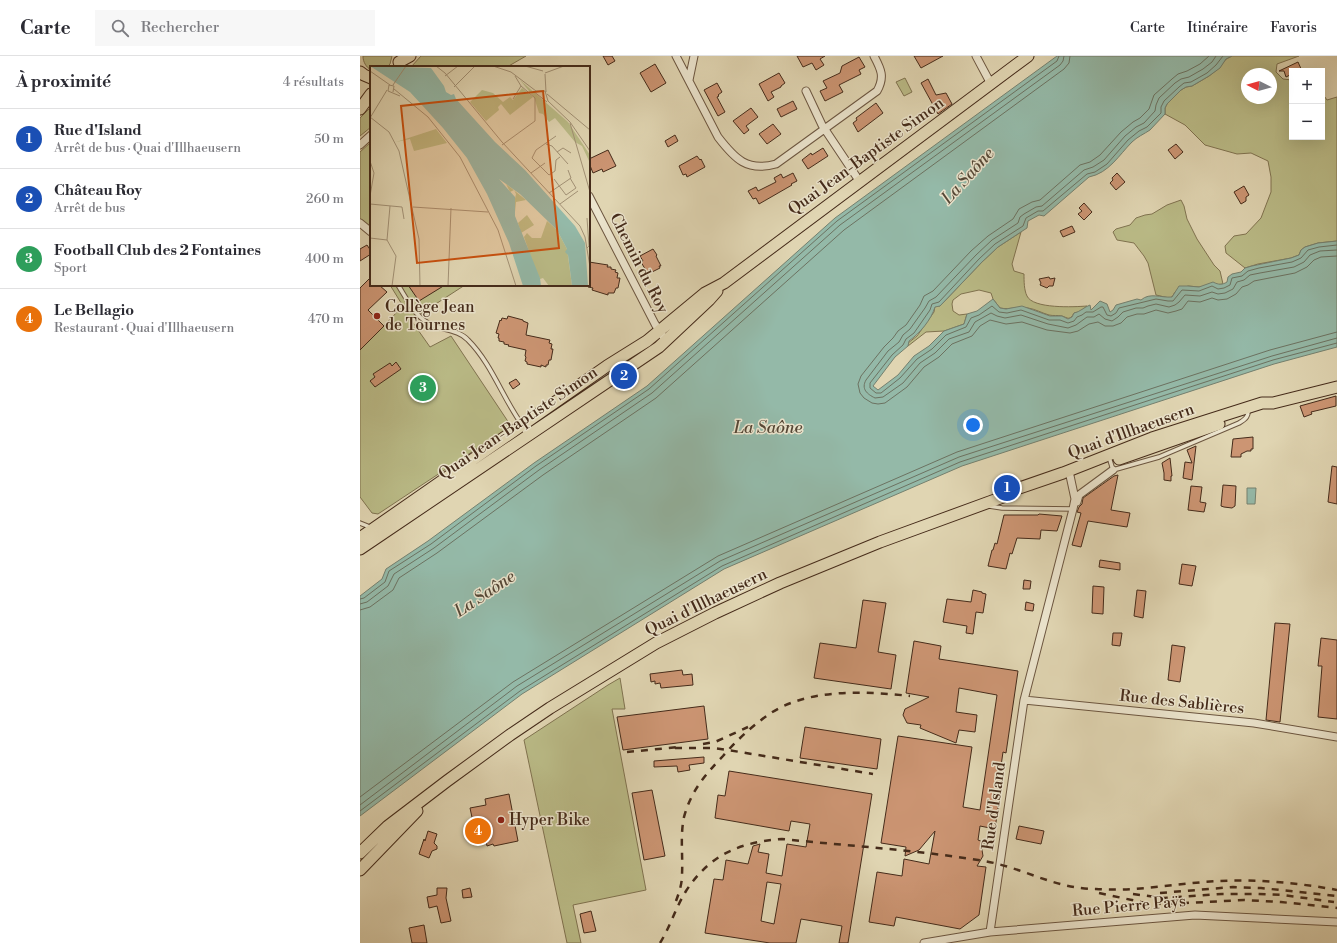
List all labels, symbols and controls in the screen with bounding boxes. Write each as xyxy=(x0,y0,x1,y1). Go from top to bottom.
search box xyxy=(95,10,375,46)
text: Carte xyxy=(20,16,71,40)
icon: search xyxy=(109,17,131,39)
text: Rechercher xyxy=(141,18,219,37)
text: Carte xyxy=(1130,19,1165,37)
text: Itinéraire xyxy=(1187,19,1248,37)
text: Favoris xyxy=(1270,19,1317,37)
inset map xyxy=(370,66,590,286)
north arrow xyxy=(1241,68,1277,104)
map controls xyxy=(1289,68,1325,140)
button: + xyxy=(1289,68,1325,104)
text: À proximité xyxy=(16,71,111,93)
text: 4 résultats xyxy=(283,74,344,90)
street label: Quai Jean-Baptiste Simon xyxy=(784,92,948,219)
button: − xyxy=(1289,104,1325,140)
text: Rue d'Island xyxy=(54,121,142,140)
text: 1 xyxy=(26,131,32,147)
text: 50 m xyxy=(314,131,344,147)
text: Arrêt de bus · Quai d'Illhaeusern xyxy=(54,140,241,156)
water label: La Saône xyxy=(936,143,999,210)
text: Château Roy xyxy=(54,181,142,200)
text: 2 xyxy=(25,191,33,207)
text: 260 m xyxy=(306,191,344,207)
text: Arrêt de bus xyxy=(54,200,125,216)
street label: Chemin du Roy xyxy=(605,210,673,317)
text: Football Club des 2 Fontaines xyxy=(54,241,261,260)
text: 3 xyxy=(25,251,33,267)
text: 400 m xyxy=(305,251,344,267)
text: Sport xyxy=(54,260,87,276)
place label: Collège Jean de Tournes xyxy=(385,297,475,335)
text: Le Bellagio xyxy=(54,301,134,320)
text: 4 xyxy=(25,311,33,327)
text: 470 m xyxy=(308,311,344,327)
marker: Collège Jean de Tournes xyxy=(372,311,382,321)
text: Restaurant · Quai d'Illhaeusern xyxy=(54,320,234,336)
pin: 2 xyxy=(611,361,637,391)
street label: Quai Jean-Baptiste Simon xyxy=(435,362,602,484)
pin: 3 xyxy=(410,373,436,403)
street label: Quai d'Illhaeusern xyxy=(1065,399,1197,463)
your location xyxy=(963,415,983,435)
water label: La Saône xyxy=(733,417,802,439)
pin: 1 xyxy=(994,473,1020,503)
street label: Quai d'Illhaeusern xyxy=(642,564,771,640)
water label: La Saône xyxy=(450,566,520,623)
street label: Rue des Sablières xyxy=(1119,686,1245,718)
street label: Rue d'Island xyxy=(978,761,1010,851)
place label: Hyper Bike xyxy=(509,810,590,830)
marker: Hyper Bike xyxy=(496,815,506,825)
pin: 4 xyxy=(465,816,491,846)
street label: Rue Pierre Paÿs xyxy=(1071,891,1187,921)

